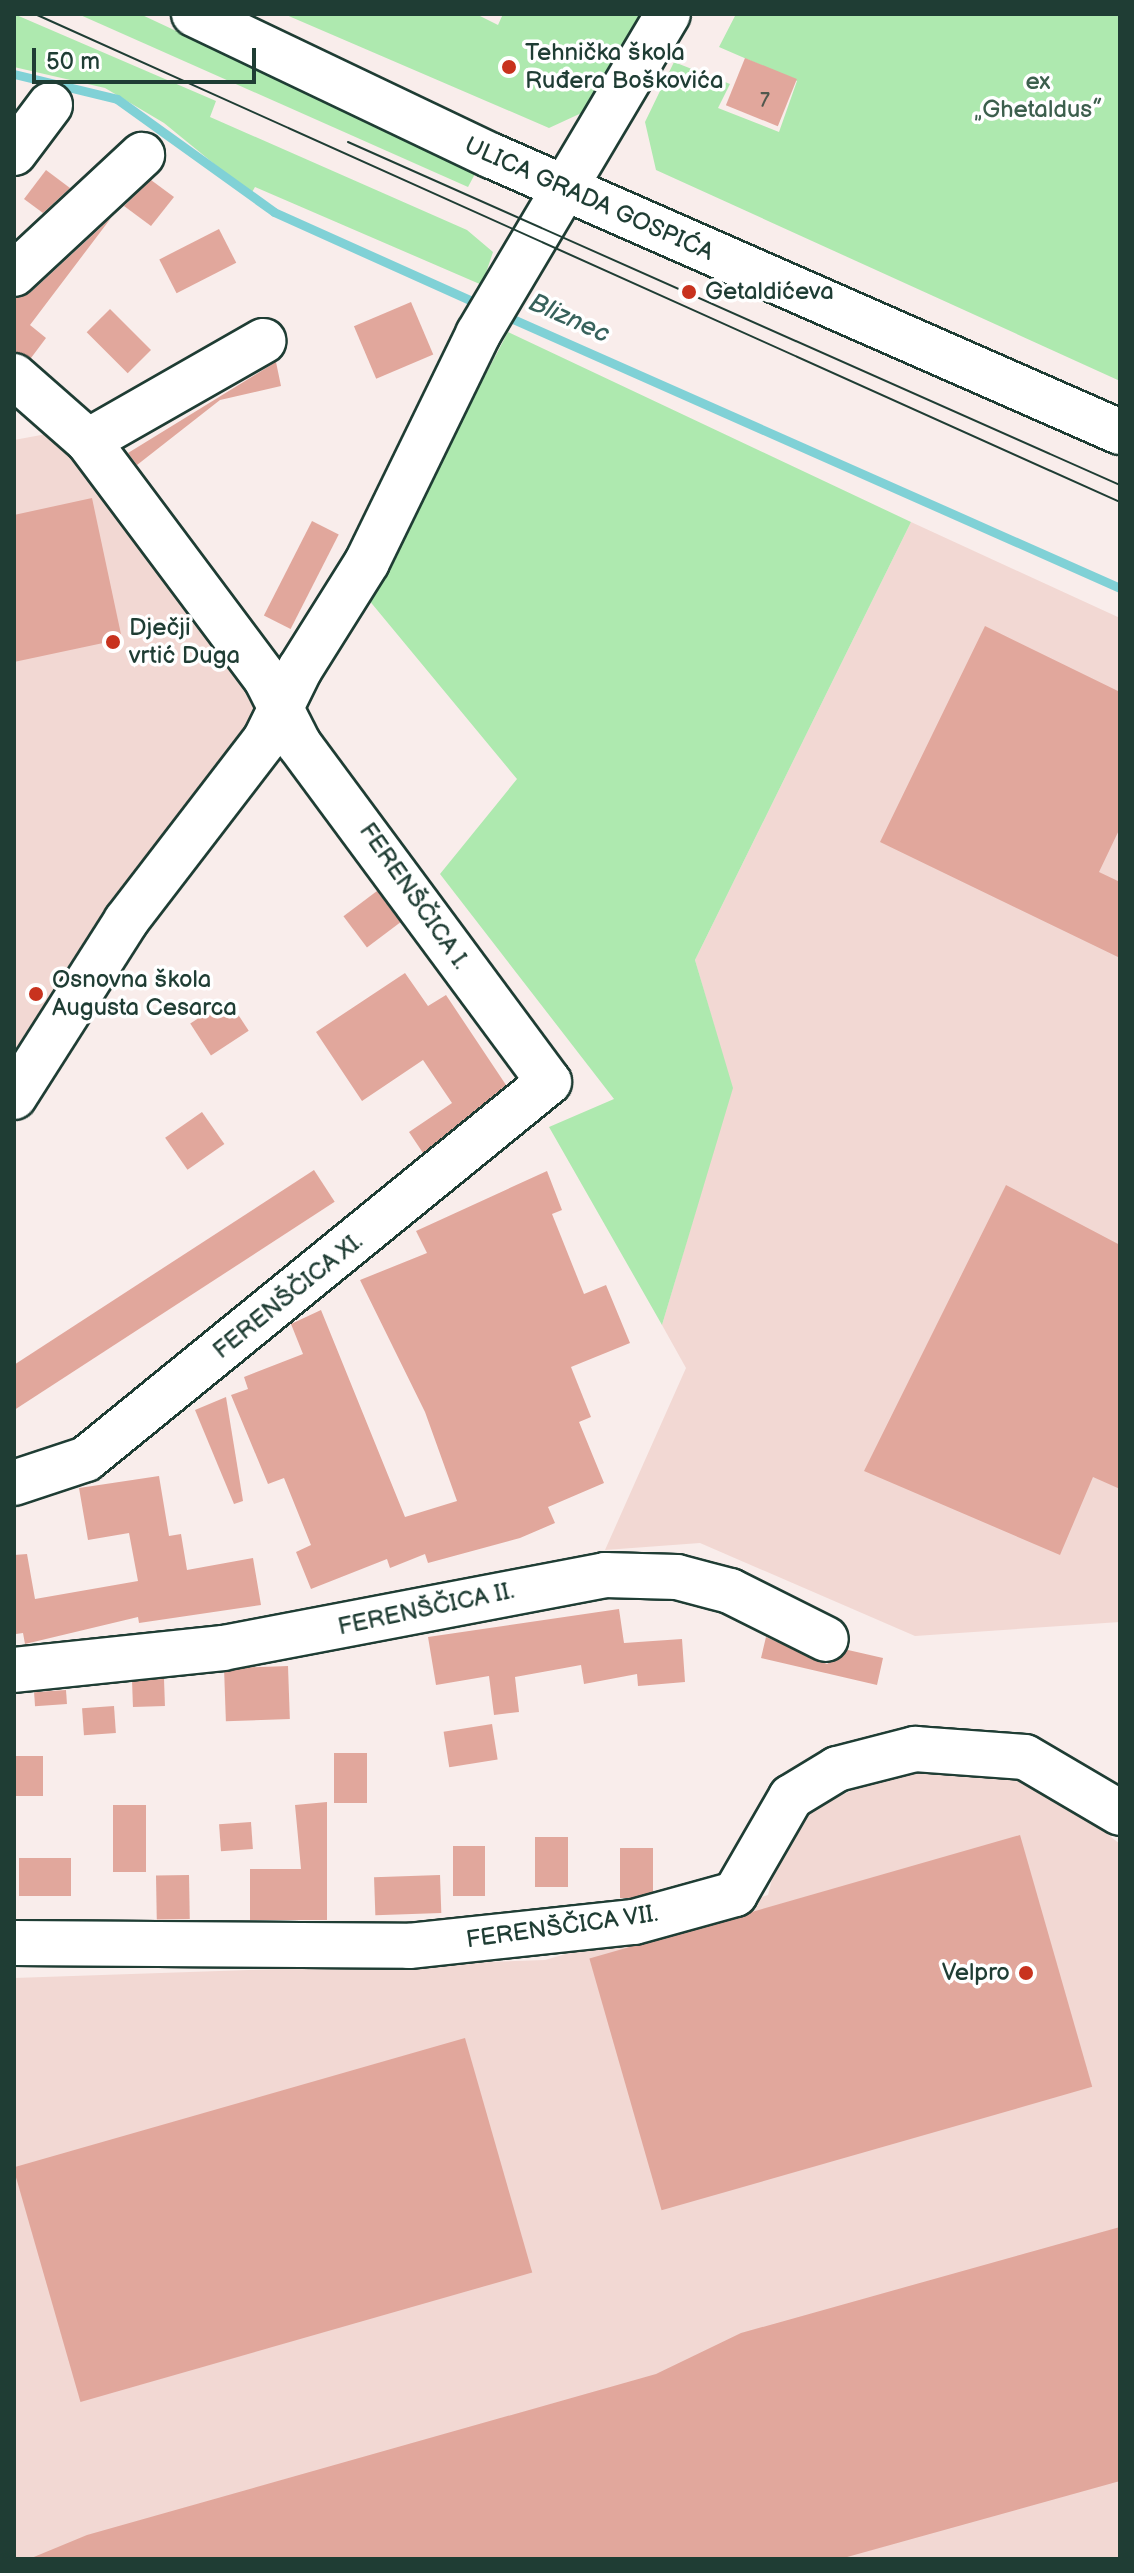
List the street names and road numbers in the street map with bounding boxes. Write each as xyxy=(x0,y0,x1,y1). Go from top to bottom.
street label: ULICA GRADA GOSPIĆA xyxy=(460,131,718,267)
street label: FERENŠČICA I. xyxy=(353,817,475,975)
street label: FERENŠČICA XI. xyxy=(207,1226,369,1366)
street label: FERENŠČICA II. xyxy=(335,1576,517,1642)
street label: FERENŠČICA VII. xyxy=(464,1899,660,1955)

